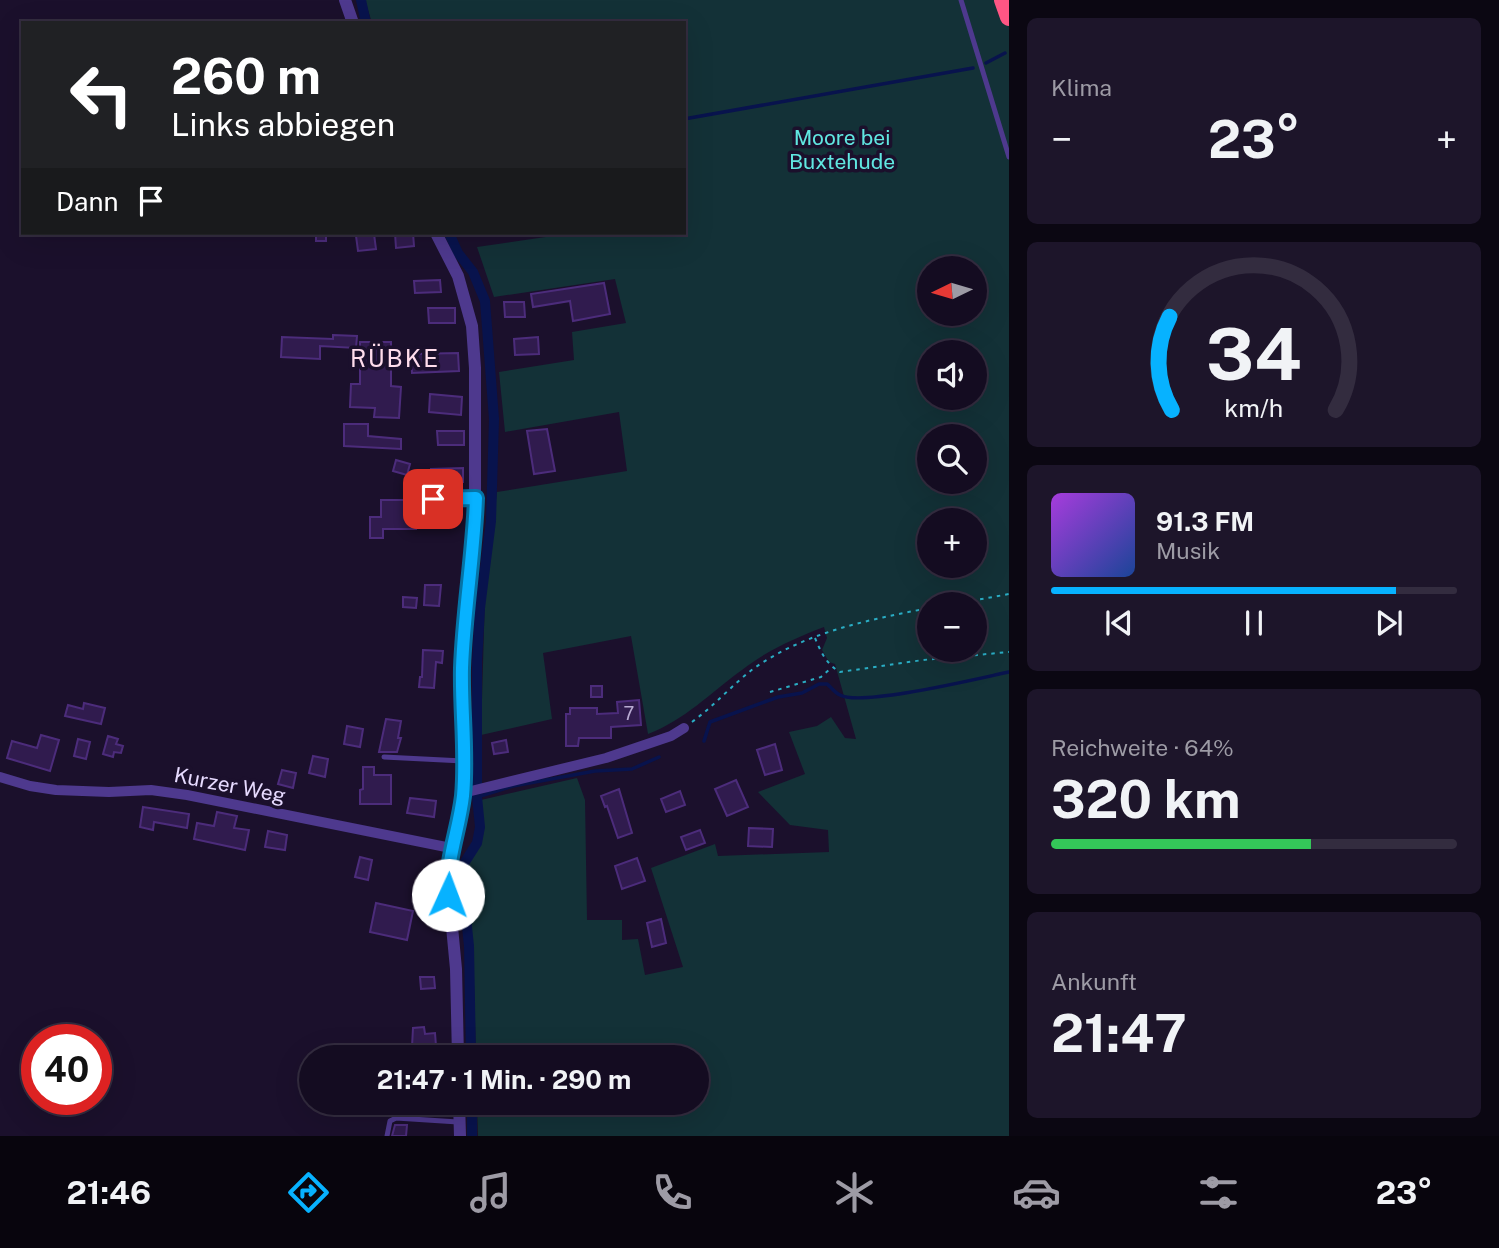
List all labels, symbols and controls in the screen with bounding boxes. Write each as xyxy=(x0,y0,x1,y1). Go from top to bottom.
text: 260 m xyxy=(171,47,321,105)
icon: left xyxy=(56,49,147,140)
text: Klima xyxy=(1051,74,1112,101)
text: Links abbiegen xyxy=(171,106,395,143)
text: 23° xyxy=(1208,109,1300,170)
text: − xyxy=(1051,117,1072,162)
text: + xyxy=(1436,117,1457,162)
park label: Moore bei Buxtehude xyxy=(789,125,895,174)
icon: arrive xyxy=(132,182,170,220)
text: Dann xyxy=(56,186,118,217)
north arrow xyxy=(917,256,987,326)
map controls xyxy=(917,256,987,662)
text: 34 xyxy=(1206,312,1302,397)
button: sound xyxy=(917,340,987,410)
district label: RÜBKE xyxy=(350,343,440,372)
text: km/h xyxy=(1225,393,1283,423)
button: search xyxy=(917,424,987,494)
pin xyxy=(403,469,463,529)
icon: arrive xyxy=(414,480,452,518)
text: 91.3 FM xyxy=(1156,506,1254,537)
button: + xyxy=(917,508,987,578)
text: Musik xyxy=(1156,537,1220,564)
button: − xyxy=(917,592,987,662)
icon: previous xyxy=(1100,604,1138,642)
icon: pause xyxy=(1235,604,1273,642)
icon: next xyxy=(1370,604,1408,642)
house number: 7 xyxy=(624,703,634,724)
text: Reichweite · 64% xyxy=(1051,734,1234,761)
street label: Kurzer Weg xyxy=(172,762,288,808)
text: 320 km xyxy=(1051,769,1241,830)
position arrow xyxy=(411,858,485,932)
text: Ankunft xyxy=(1051,968,1137,995)
text: 21:47 xyxy=(1051,1003,1187,1064)
speed limit sign: 40 xyxy=(21,1024,112,1115)
text: 21:47 · 1 Min. · 290 m xyxy=(377,1064,631,1095)
icon: directions xyxy=(284,1168,333,1217)
icon: music xyxy=(466,1168,515,1217)
icon: phone xyxy=(648,1168,697,1217)
icon: climate xyxy=(830,1168,879,1217)
icon: car xyxy=(1012,1168,1061,1217)
icon: filters xyxy=(1194,1168,1243,1217)
text: 21:46 xyxy=(66,1174,151,1211)
text: 23° xyxy=(1376,1174,1432,1211)

